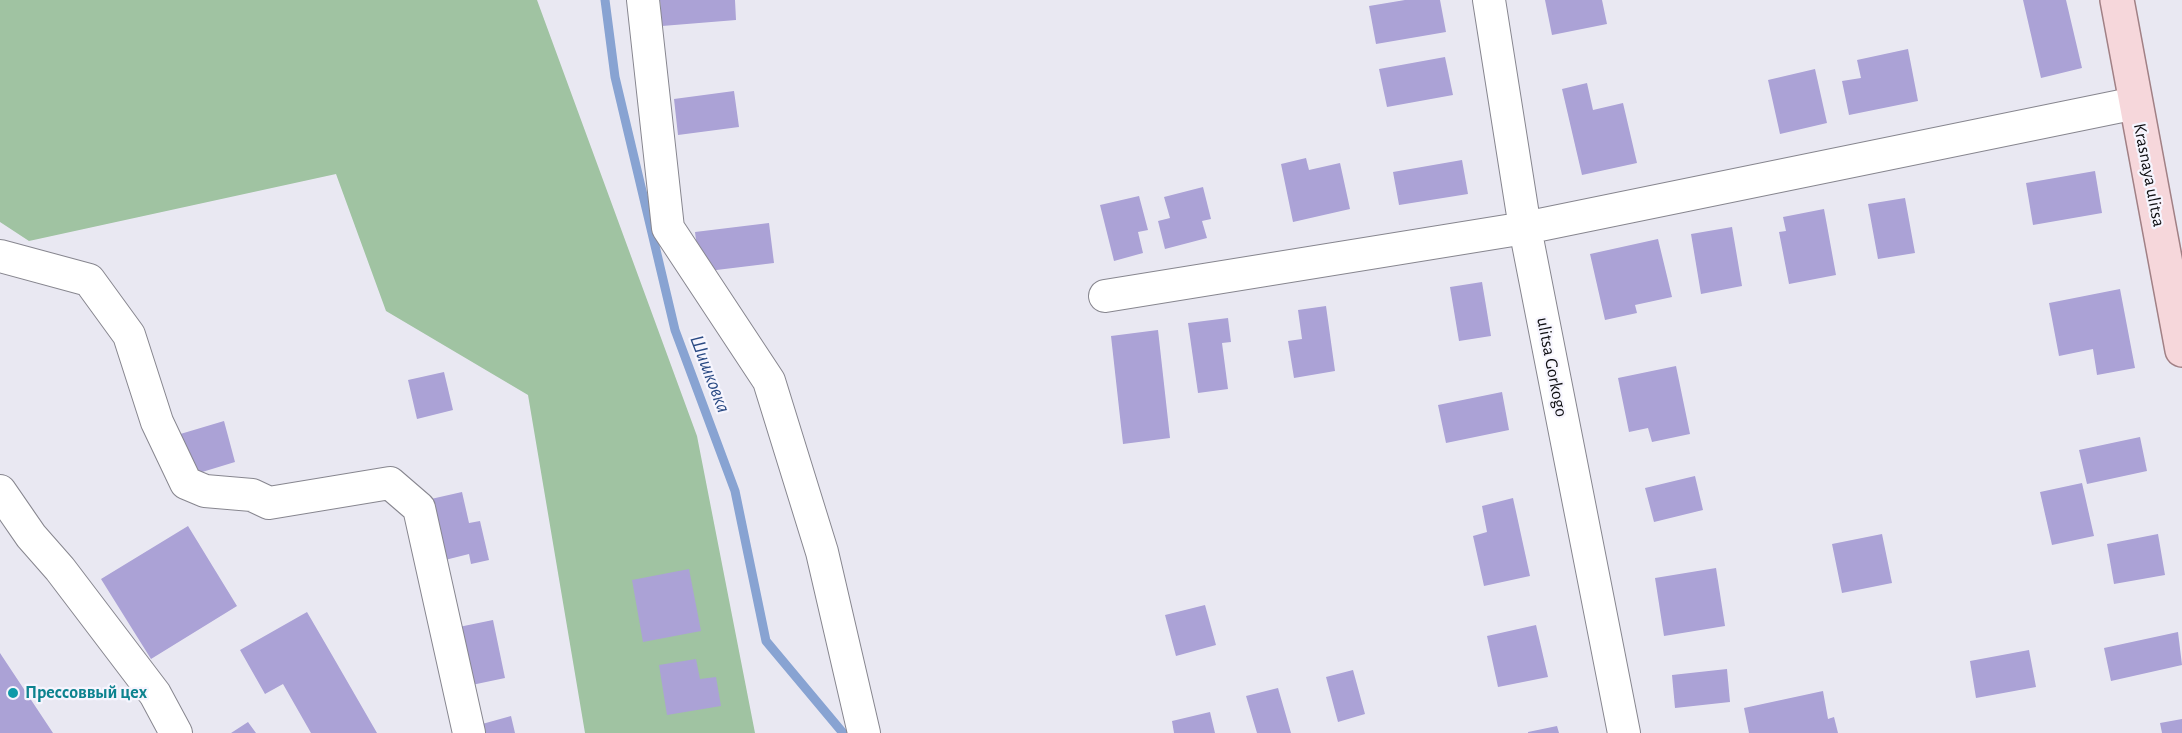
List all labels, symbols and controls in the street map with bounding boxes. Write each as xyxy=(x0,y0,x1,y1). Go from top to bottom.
street label: Krasnaya ulitsa xyxy=(2128,121,2170,229)
street label: ulitsa Gorkogo xyxy=(1532,315,1572,419)
water label: Шишковка xyxy=(684,332,736,416)
place label: Прессоввый цех xyxy=(25,682,147,704)
marker: Прессоввый цех xyxy=(6,686,20,700)

